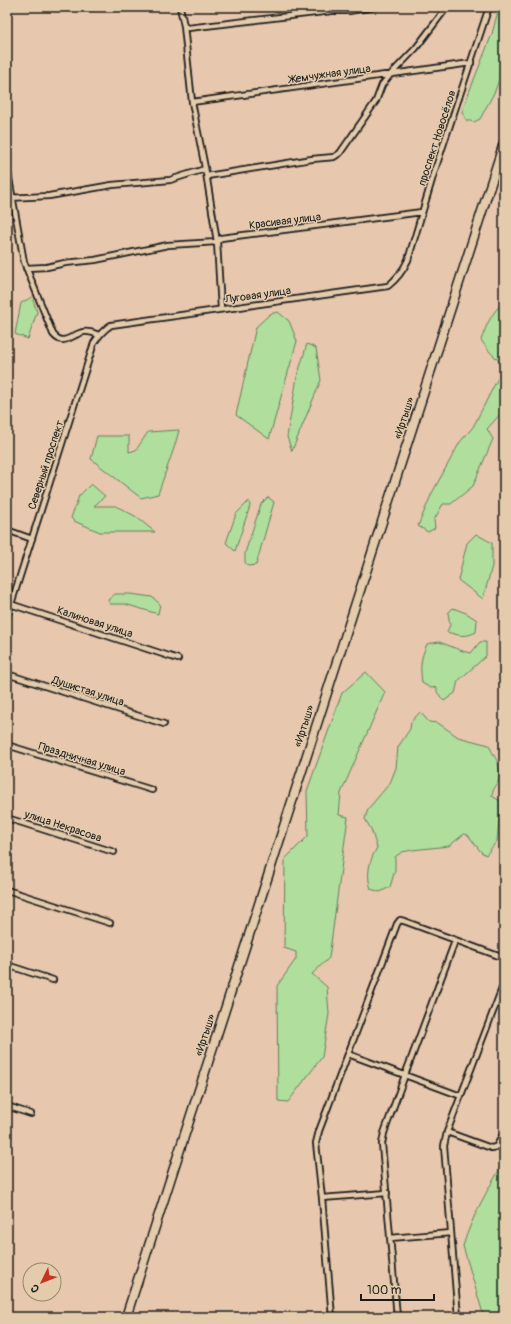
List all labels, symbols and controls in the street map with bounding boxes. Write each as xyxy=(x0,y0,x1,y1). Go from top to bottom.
street label: Жемчужная улица xyxy=(286,62,372,86)
street label: проспект Новосёлов xyxy=(415,89,459,187)
street label: Красивая улица xyxy=(248,210,322,232)
street label: Луговая улица xyxy=(223,284,292,306)
street label: «Иртыш» xyxy=(391,395,417,441)
street label: Северный проспект xyxy=(25,418,67,511)
street label: Калиновая улица xyxy=(55,604,135,640)
street label: Душистая улица xyxy=(49,673,126,709)
street label: «Иртыш» xyxy=(291,703,317,749)
street label: Праздничная улица xyxy=(37,740,127,778)
street label: улица Некрасова xyxy=(22,807,103,845)
street label: «Иртыш» xyxy=(192,1012,218,1058)
north arrow xyxy=(22,1262,62,1302)
scale bar xyxy=(361,1276,434,1302)
text: С xyxy=(28,1281,42,1295)
text: 100 m xyxy=(367,1283,402,1298)

